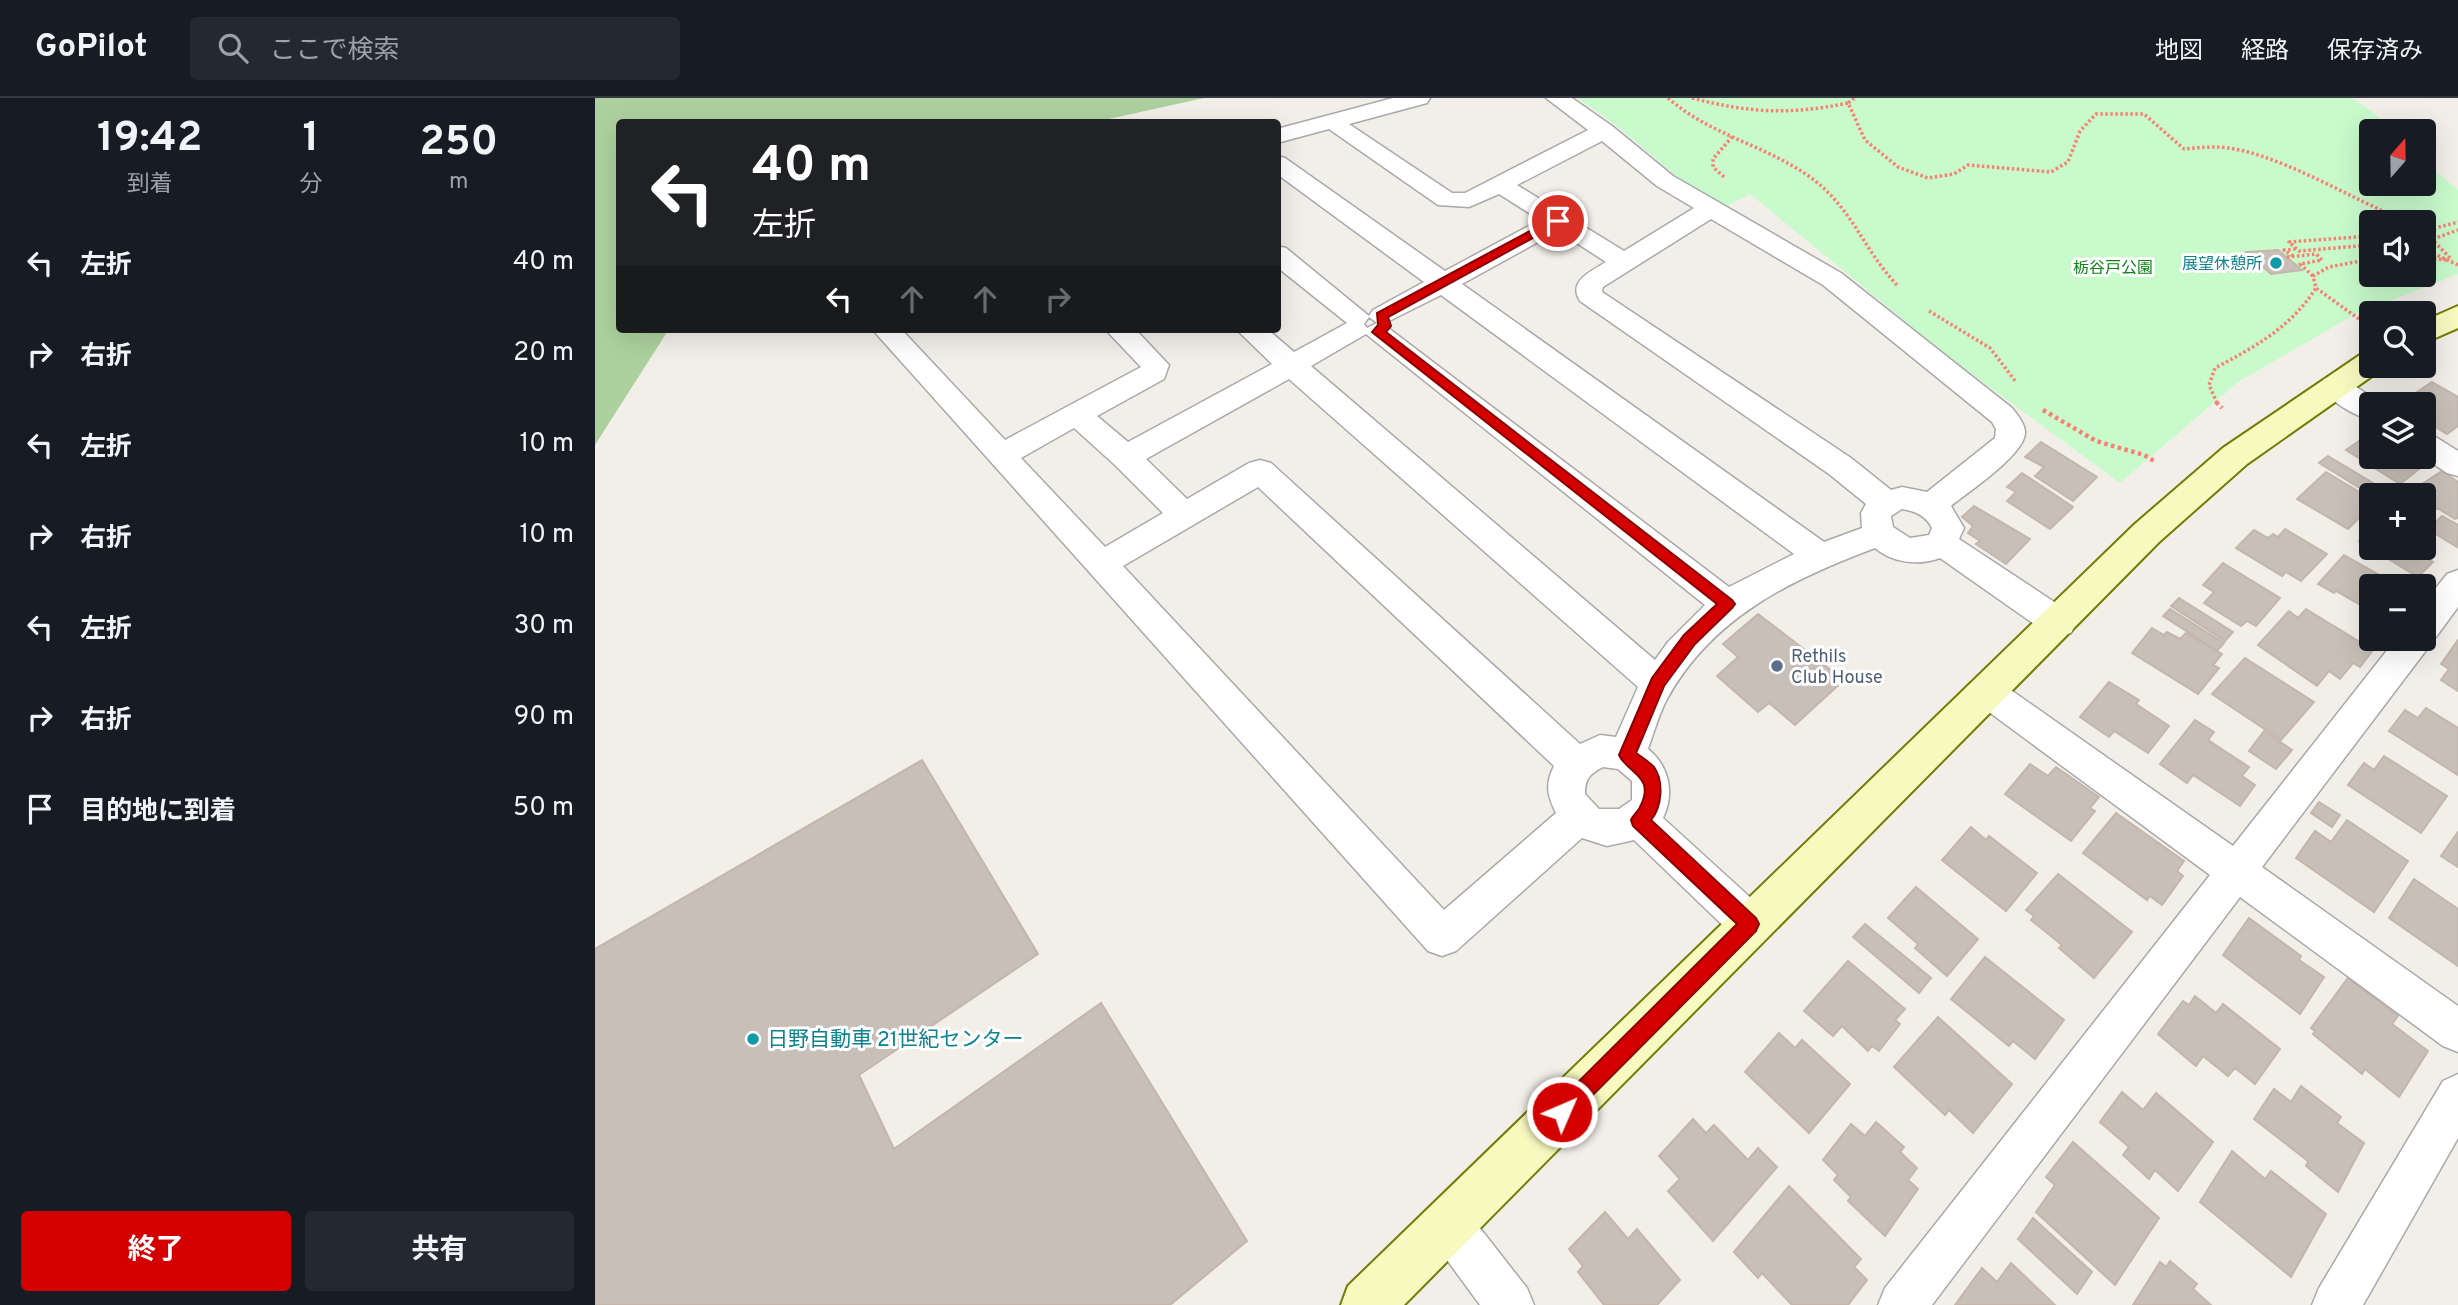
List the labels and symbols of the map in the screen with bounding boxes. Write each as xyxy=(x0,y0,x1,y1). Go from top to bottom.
north arrow xyxy=(2359,119,2436,196)
pin xyxy=(1528,191,1588,251)
place label: 展望休憩所 xyxy=(2182,254,2262,275)
marker: 展望休憩所 xyxy=(2268,255,2284,271)
park label: 栃谷戸公園 xyxy=(2073,259,2153,279)
place label: Rethils Club House xyxy=(1791,646,1883,690)
marker: Rethils Club House xyxy=(1769,658,1785,674)
place label: 日野自動車 21世紀センター xyxy=(767,1027,1024,1054)
marker: 日野自動車 21世紀センター xyxy=(745,1031,761,1047)
position arrow xyxy=(1525,1075,1599,1149)

